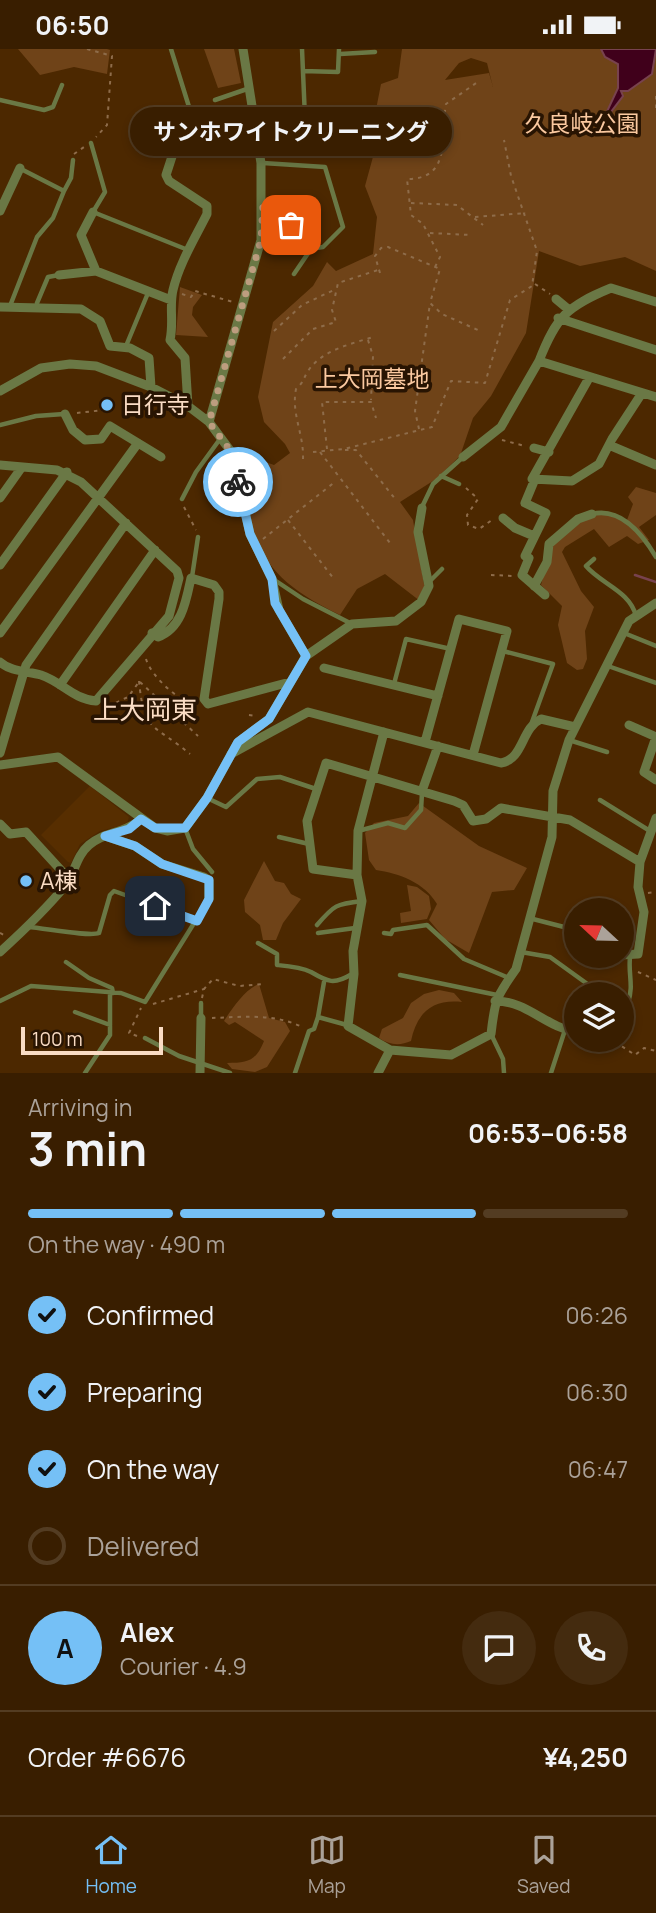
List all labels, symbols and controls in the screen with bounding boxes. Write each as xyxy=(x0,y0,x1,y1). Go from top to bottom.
text: 06:50 xyxy=(35,7,110,43)
callout: サンホワイトクリーニング xyxy=(130,106,452,155)
park label: 久良岐公園 xyxy=(525,107,640,139)
text: サンホワイトクリーニング xyxy=(153,115,429,147)
pin xyxy=(261,195,321,255)
icon: bag xyxy=(272,206,310,244)
park label: 上大岡墓地 xyxy=(315,362,430,394)
place label: 日行寺 xyxy=(121,388,190,420)
marker: 日行寺 xyxy=(99,397,115,413)
courier xyxy=(203,447,273,517)
icon: bike xyxy=(219,463,257,501)
district label: 上大岡東 xyxy=(93,691,197,727)
place label: A棟 xyxy=(40,864,78,896)
marker: A棟 xyxy=(18,873,34,889)
pin xyxy=(125,876,185,936)
icon: home xyxy=(136,887,174,925)
north arrow xyxy=(564,898,634,968)
map controls xyxy=(564,898,634,1052)
button: layers xyxy=(564,982,634,1052)
scale bar xyxy=(21,1024,163,1056)
text: 100 m xyxy=(32,1026,83,1052)
text: Arriving in xyxy=(28,1091,133,1123)
text: 06:53–06:58 xyxy=(468,1115,628,1151)
text: 3 min xyxy=(28,1117,147,1180)
text: On the way · 490 m xyxy=(28,1228,225,1260)
icon: check xyxy=(28,1296,66,1334)
text: Confirmed xyxy=(87,1297,214,1333)
text: 06:26 xyxy=(565,1299,628,1331)
icon: check xyxy=(28,1373,66,1411)
text: Preparing xyxy=(87,1374,203,1410)
text: 06:30 xyxy=(566,1376,628,1408)
icon: check xyxy=(28,1450,66,1488)
text: On the way xyxy=(87,1451,219,1487)
text: 06:47 xyxy=(568,1453,628,1485)
text: Delivered xyxy=(87,1528,199,1564)
button: chat xyxy=(462,1611,536,1685)
button: phone xyxy=(554,1611,628,1685)
text: Alex xyxy=(120,1614,174,1650)
text: A xyxy=(56,1630,74,1666)
text: Courier · 4.9 xyxy=(120,1650,247,1682)
text: Order #6676 xyxy=(28,1739,186,1775)
text: ¥4,250 xyxy=(543,1739,628,1775)
tab: Home xyxy=(86,1831,137,1899)
tab: Map xyxy=(308,1831,346,1899)
tab: Saved xyxy=(517,1831,570,1899)

